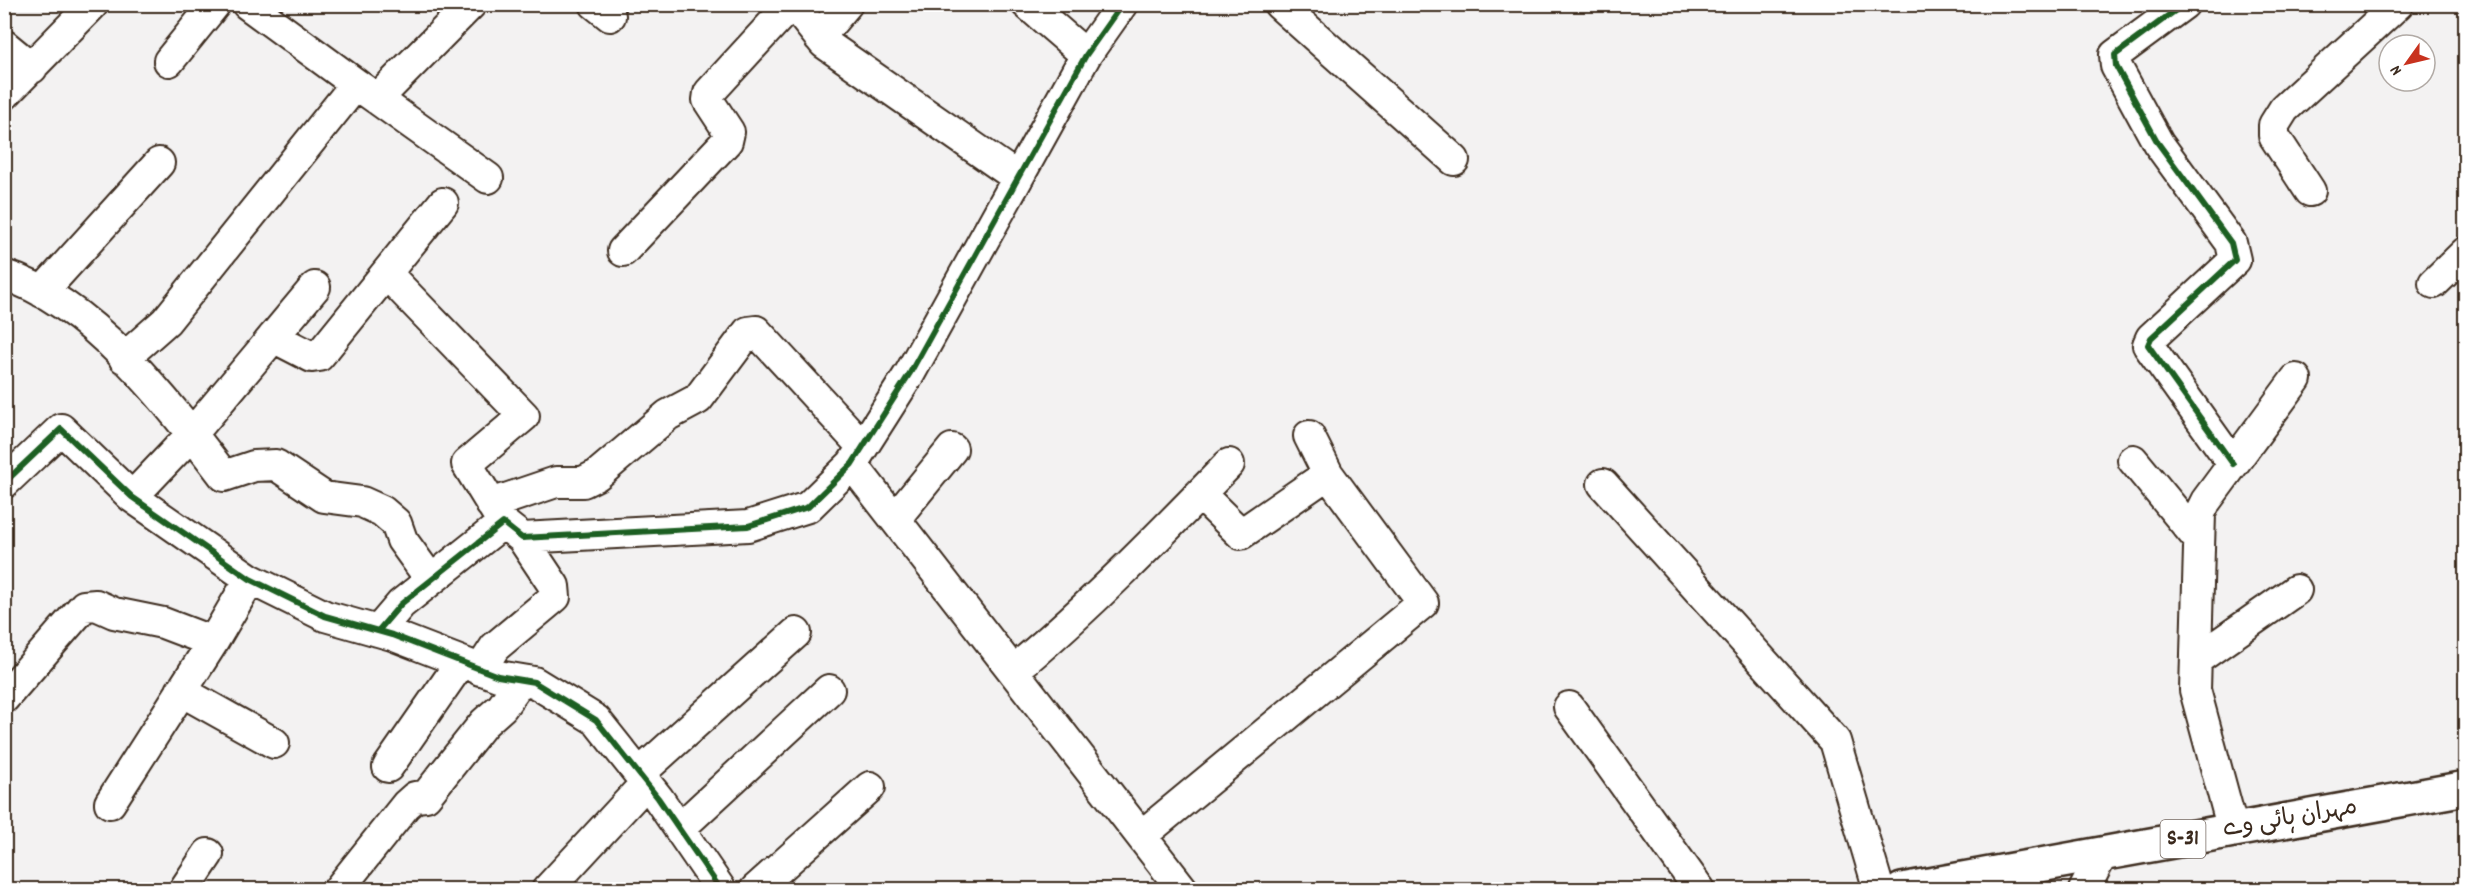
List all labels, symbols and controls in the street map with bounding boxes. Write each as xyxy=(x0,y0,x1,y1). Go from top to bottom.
north arrow xyxy=(2377,33,2437,93)
text: N xyxy=(2385,60,2408,80)
street label: مہران ہائی وے xyxy=(2220,790,2360,848)
road number: S-31 xyxy=(2160,820,2206,858)

